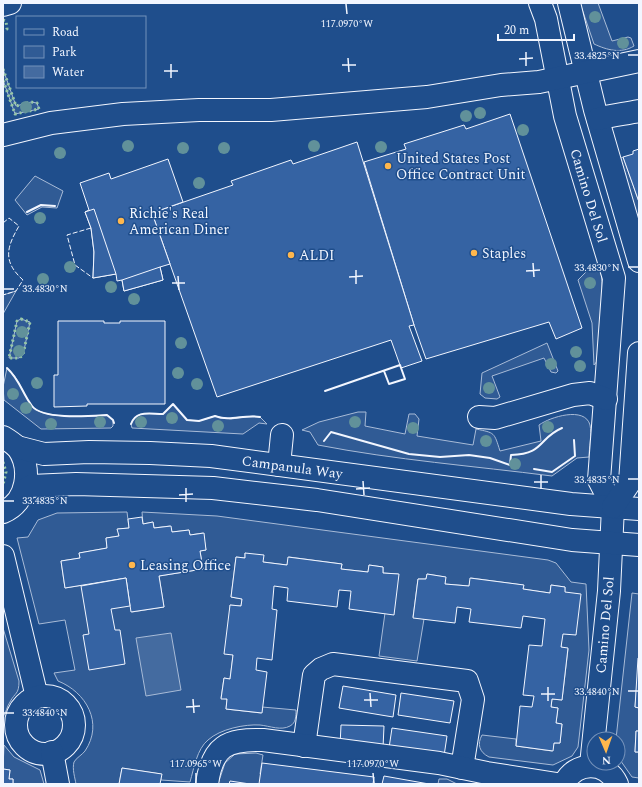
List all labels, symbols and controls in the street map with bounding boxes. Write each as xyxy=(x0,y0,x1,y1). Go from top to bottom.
legend xyxy=(16,16,146,88)
text: 117.0970°W xyxy=(321,16,373,32)
scale bar xyxy=(498,16,574,42)
text: 20 m xyxy=(504,21,529,40)
text: Road xyxy=(52,23,79,42)
text: Park xyxy=(52,43,77,62)
text: 33.4825°N xyxy=(574,48,620,64)
text: Water xyxy=(52,63,84,82)
street label: Camino Del Sol xyxy=(565,146,613,245)
place label: United States Post Office Contract Unit xyxy=(396,148,526,185)
marker: United States Post Office Contract Unit xyxy=(383,161,393,171)
place label: Richie's Real American Diner xyxy=(129,203,230,240)
marker: Richie's Real American Diner xyxy=(116,216,126,226)
place label: Staples xyxy=(482,243,526,264)
place label: ALDI xyxy=(299,245,335,266)
marker: Staples xyxy=(469,248,479,258)
marker: ALDI xyxy=(286,250,296,260)
text: 33.4830°N xyxy=(574,260,620,276)
text: 33.4830°N xyxy=(22,281,68,297)
street label: Campanula Way xyxy=(241,450,345,484)
text: 33.4835°N xyxy=(574,472,620,488)
text: 33.4835°N xyxy=(22,493,68,509)
place label: Leasing Office xyxy=(140,555,231,576)
marker: Leasing Office xyxy=(127,560,137,570)
street label: Camino Del Sol xyxy=(590,576,620,674)
text: 33.4840°N xyxy=(574,684,620,700)
text: 33.4840°N xyxy=(22,705,68,721)
north arrow xyxy=(586,731,626,771)
text: N xyxy=(602,752,611,769)
text: 117.0965°W xyxy=(170,756,222,772)
text: 117.0970°W xyxy=(347,756,399,772)

